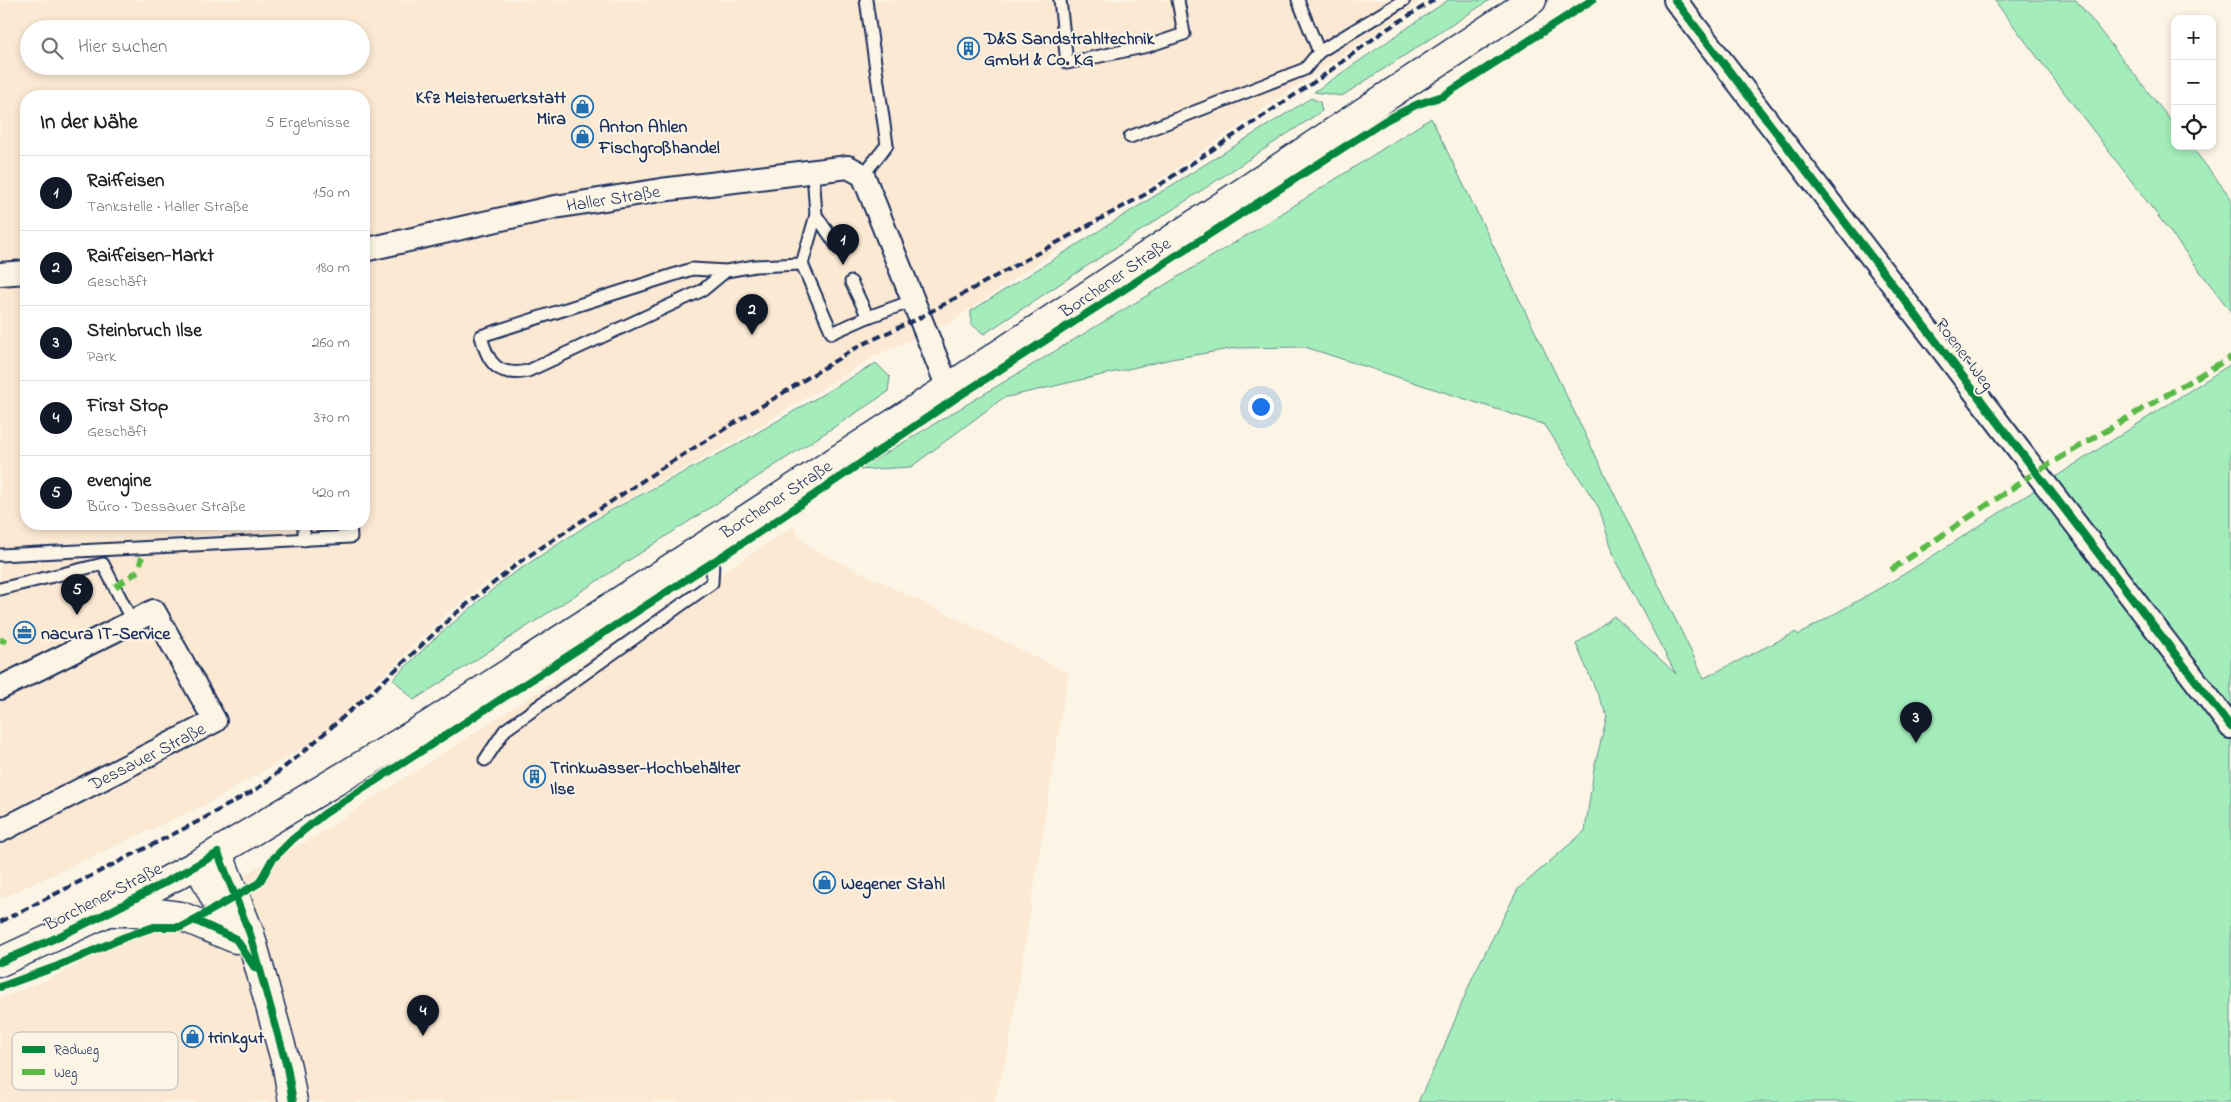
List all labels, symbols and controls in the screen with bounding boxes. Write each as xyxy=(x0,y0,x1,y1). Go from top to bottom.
map controls xyxy=(2171,15,2216,150)
button: + xyxy=(2171,15,2216,60)
search box xyxy=(20,20,370,75)
place label: D&S Sandstrahltechnik GmbH & Co. KG xyxy=(983,27,1156,74)
icon: search xyxy=(38,34,66,62)
text: Hier suchen xyxy=(78,34,167,61)
building icon: D&S Sandstrahltechnik GmbH & Co. KG xyxy=(956,36,980,60)
button: − xyxy=(2171,60,2216,105)
place label: Kfz Meisterwerkstatt Mira xyxy=(415,86,567,133)
shop icon: Kfz Meisterwerkstatt Mira xyxy=(570,95,594,119)
button: locate xyxy=(2171,105,2216,150)
text: In der Nähe xyxy=(40,108,138,138)
text: 5 Ergebnisse xyxy=(265,111,350,135)
place label: Anton Ahlen Fischgroßhandel xyxy=(598,115,720,163)
shop icon: Anton Ahlen Fischgroßhandel xyxy=(571,124,595,148)
text: Raiffeisen xyxy=(87,168,164,195)
street label: Haller Straße xyxy=(564,180,663,220)
text: 1 xyxy=(53,181,59,205)
text: 150 m xyxy=(312,181,350,205)
text: Tankstelle · Haller Straße xyxy=(87,195,249,219)
pin: 1 xyxy=(827,224,859,265)
street label: Borchener Straße xyxy=(1055,231,1178,326)
text: Raiffeisen-Markt xyxy=(87,243,214,270)
text: 2 xyxy=(52,256,60,280)
text: 180 m xyxy=(316,256,350,280)
text: Geschäft xyxy=(87,270,147,294)
pin: 2 xyxy=(736,294,768,335)
street label: Roener Weg xyxy=(1927,314,1999,397)
text: Steinbruch Ilse xyxy=(87,318,202,345)
text: 3 xyxy=(53,331,59,355)
text: 260 m xyxy=(312,331,350,355)
text: Park xyxy=(87,345,116,369)
text: First Stop xyxy=(87,393,168,420)
your location xyxy=(1248,394,1274,420)
text: 4 xyxy=(53,406,59,430)
text: 370 m xyxy=(313,406,350,430)
text: Geschäft xyxy=(87,420,147,444)
street label: Borchener Straße xyxy=(715,454,839,547)
text: evengine xyxy=(87,468,151,495)
text: 5 xyxy=(51,481,61,505)
text: 420 m xyxy=(312,481,350,505)
text: Büro · Dessauer Straße xyxy=(87,495,245,519)
pin: 5 xyxy=(61,574,93,615)
office icon: nacura IT-Service xyxy=(13,621,37,645)
place label: nacura IT-Service xyxy=(41,622,171,648)
pin: 3 xyxy=(1900,702,1932,743)
street label: Dessauer Straße xyxy=(84,717,212,799)
place label: Trinkwasser-Hochbehälter Ilse xyxy=(550,756,741,803)
building icon: Trinkwasser-Hochbehälter Ilse xyxy=(522,765,546,789)
street label: Borchener Straße xyxy=(40,856,168,939)
shop icon: Wegener Stahl xyxy=(813,871,837,895)
place label: Wegener Stahl xyxy=(841,872,945,899)
pin: 4 xyxy=(407,995,439,1036)
shop icon: trinkgut xyxy=(180,1025,204,1049)
place label: trinkgut xyxy=(207,1026,265,1053)
legend xyxy=(12,1032,178,1090)
text: Radweg xyxy=(54,1040,99,1062)
text: Weg xyxy=(54,1063,77,1085)

